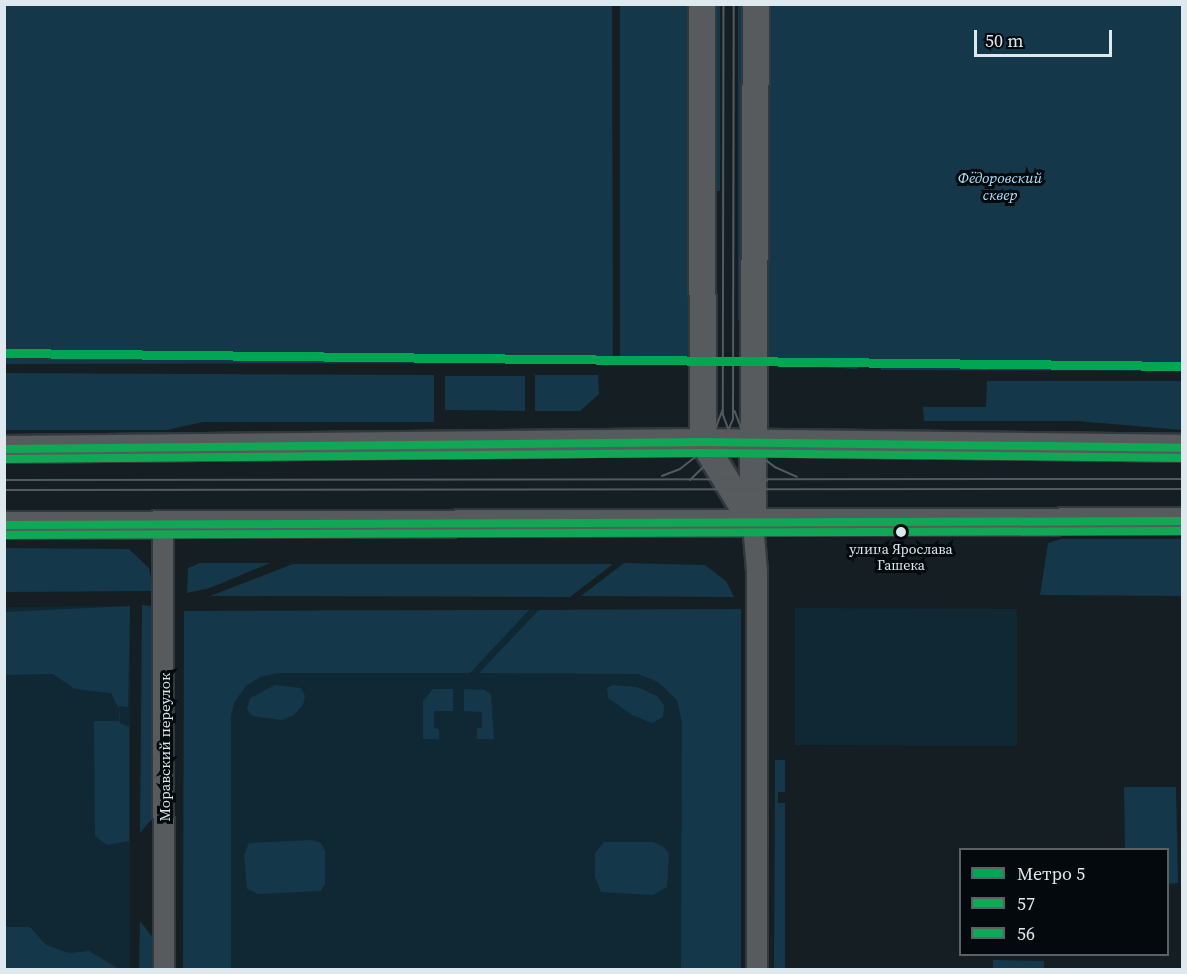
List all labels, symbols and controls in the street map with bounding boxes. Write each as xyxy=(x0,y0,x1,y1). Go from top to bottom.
scale bar xyxy=(977,18,1115,56)
text: 50 m xyxy=(985,28,1023,53)
park label: Фёдоровский сквер xyxy=(958,168,1042,203)
marker: улица Ярослава Гашека xyxy=(895,526,907,538)
place label: улица Ярослава Гашека xyxy=(849,541,953,574)
street label: Моравский переулок xyxy=(156,673,174,821)
legend xyxy=(959,848,1169,956)
text: Метро 5 xyxy=(1017,861,1085,886)
text: 57 xyxy=(1017,891,1035,916)
text: 56 xyxy=(1017,921,1035,946)

